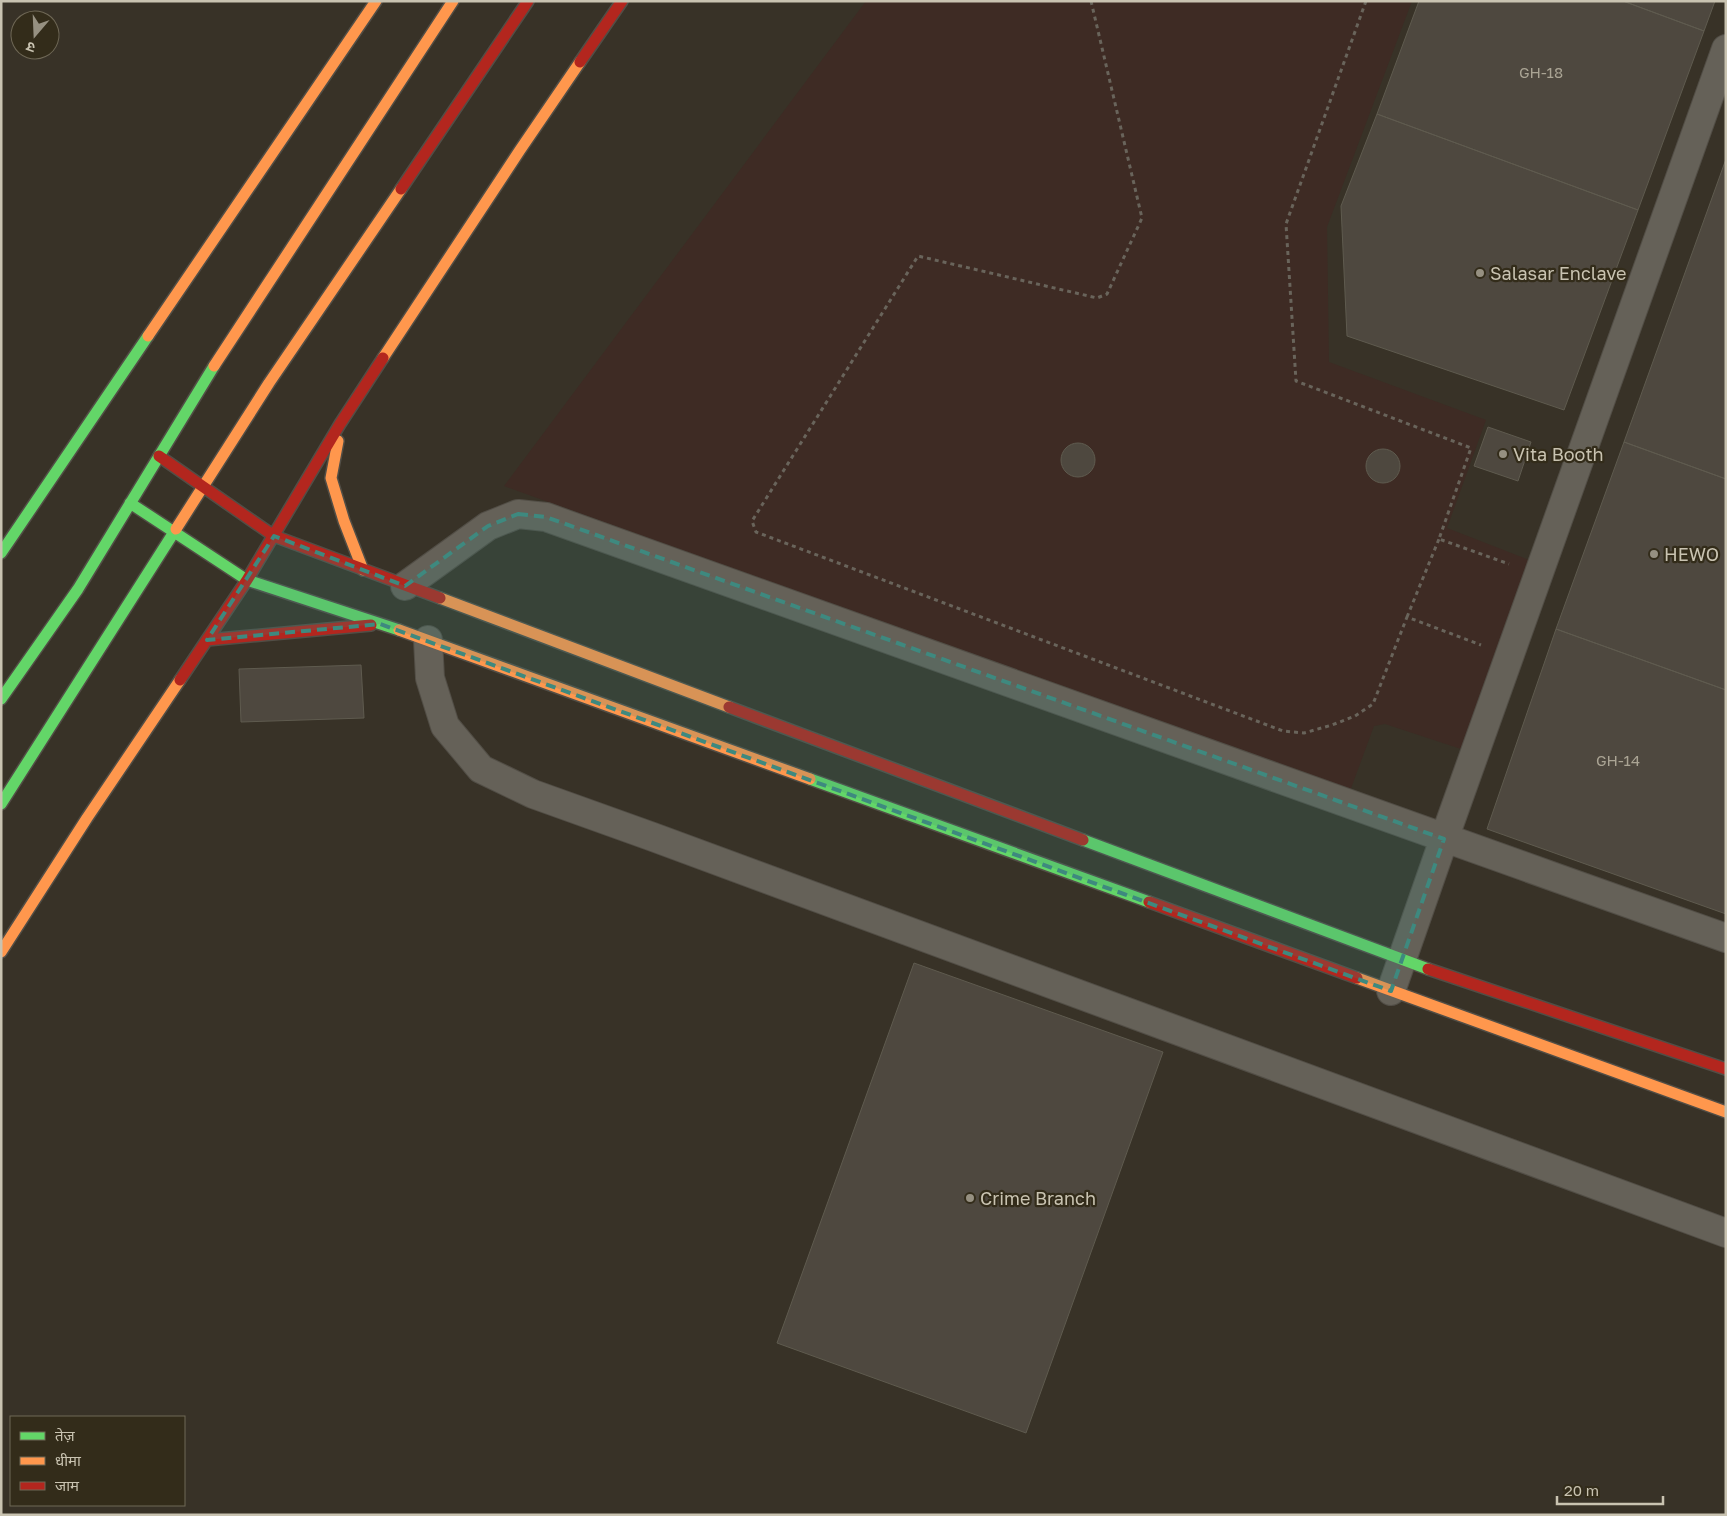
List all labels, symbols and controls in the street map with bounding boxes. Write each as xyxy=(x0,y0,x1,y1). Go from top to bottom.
north arrow xyxy=(10,10,60,60)
text: उ xyxy=(23,38,37,57)
house number: GH-18 xyxy=(1519,63,1563,81)
place label: Salasar Enclave xyxy=(1490,262,1626,284)
marker: Salasar Enclave xyxy=(1474,267,1486,279)
place label: Vita Booth xyxy=(1513,443,1604,465)
marker: Vita Booth xyxy=(1497,448,1509,460)
place label: HEWO xyxy=(1664,543,1719,565)
marker: HEWO xyxy=(1648,548,1660,560)
house number: GH-14 xyxy=(1596,751,1640,769)
place label: Crime Branch xyxy=(980,1187,1096,1209)
marker: Crime Branch xyxy=(964,1192,976,1204)
legend xyxy=(10,1416,185,1506)
text: तेज़ xyxy=(55,1426,76,1444)
text: धीमा xyxy=(55,1451,82,1469)
scale bar xyxy=(1557,1474,1663,1506)
text: जाम xyxy=(55,1476,80,1494)
text: 20 m xyxy=(1564,1481,1599,1499)

